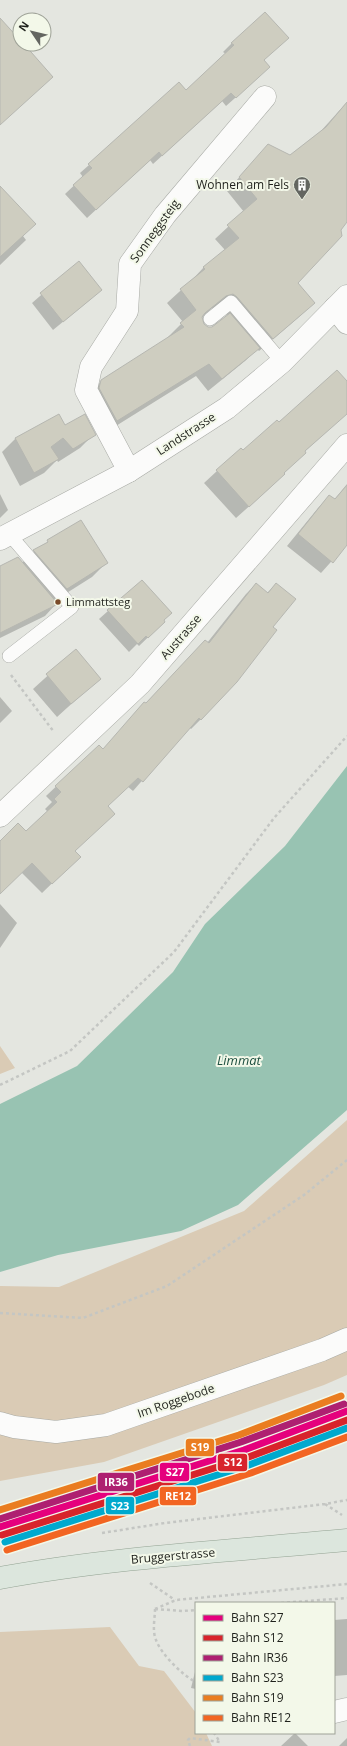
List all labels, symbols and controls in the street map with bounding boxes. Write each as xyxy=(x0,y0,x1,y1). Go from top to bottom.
north arrow xyxy=(12,12,52,52)
text: N xyxy=(15,18,32,34)
building icon: Wohnen am Fels xyxy=(292,175,312,200)
place label: Wohnen am Fels xyxy=(196,176,289,193)
street label: Sonneggsteig xyxy=(126,195,184,266)
street label: Landstrasse xyxy=(153,408,219,459)
place label: Limmattsteg xyxy=(66,594,130,609)
marker: Limmattsteg xyxy=(53,597,63,607)
street label: Austrasse xyxy=(156,610,205,663)
water label: Limmat xyxy=(217,1051,262,1069)
street label: Im Roggebode xyxy=(135,1379,217,1422)
line badge: S19 xyxy=(185,1438,215,1457)
text: S19 xyxy=(191,1439,209,1454)
line badge: S12 xyxy=(217,1453,248,1472)
text: S12 xyxy=(224,1454,242,1469)
line badge: S27 xyxy=(159,1462,190,1482)
text: S27 xyxy=(166,1464,184,1479)
line badge: IR36 xyxy=(97,1472,135,1492)
text: IR36 xyxy=(104,1474,128,1489)
line badge: RE12 xyxy=(159,1486,197,1506)
text: RE12 xyxy=(165,1488,191,1503)
line badge: S23 xyxy=(105,1496,135,1515)
text: S23 xyxy=(111,1498,129,1513)
street label: Bruggerstrasse xyxy=(130,1543,216,1568)
legend xyxy=(195,1602,335,1734)
text: Bahn S27 xyxy=(231,1609,284,1626)
text: Bahn S12 xyxy=(231,1629,284,1646)
text: Bahn IR36 xyxy=(231,1649,288,1666)
text: Bahn S23 xyxy=(231,1669,284,1686)
text: Bahn S19 xyxy=(231,1689,284,1706)
text: Bahn RE12 xyxy=(231,1709,291,1726)

